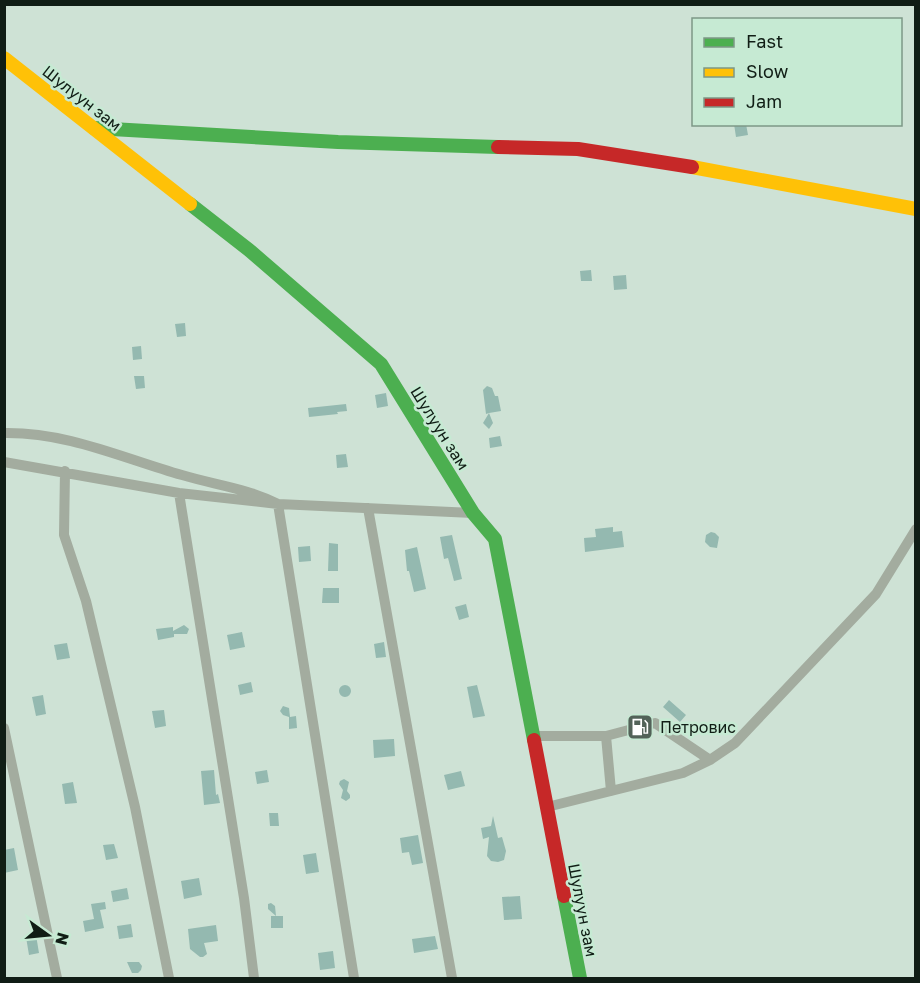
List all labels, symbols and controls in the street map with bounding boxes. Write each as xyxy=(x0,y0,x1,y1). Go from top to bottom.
legend xyxy=(692,18,902,126)
text: Fast xyxy=(746,30,783,52)
text: Slow xyxy=(746,60,789,82)
street label: Шулуун зам xyxy=(39,61,125,135)
text: Jam xyxy=(746,90,782,112)
street label: Шулуун зам xyxy=(406,383,474,473)
fuel station icon: Петровис xyxy=(625,712,655,742)
place label: Петровис xyxy=(660,717,736,737)
street label: Шулуун зам xyxy=(564,862,602,958)
north arrow xyxy=(18,905,78,965)
text: N xyxy=(51,930,74,947)

